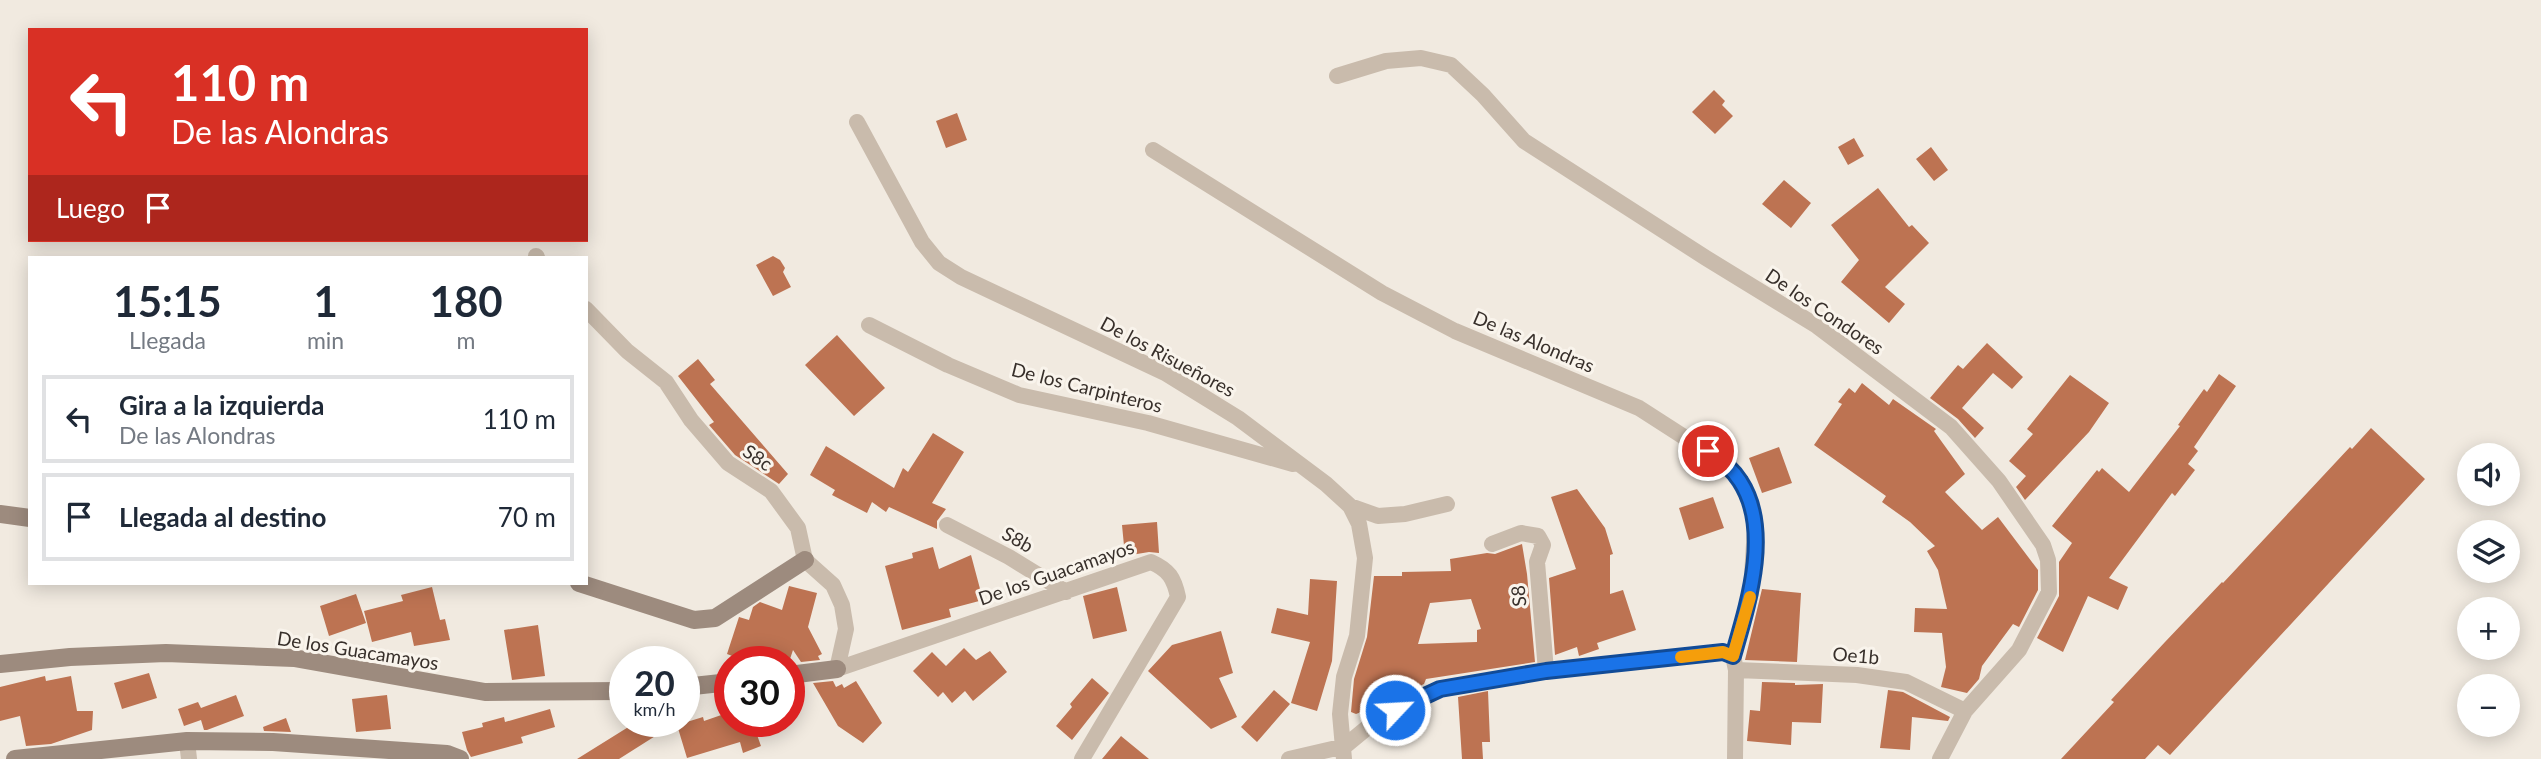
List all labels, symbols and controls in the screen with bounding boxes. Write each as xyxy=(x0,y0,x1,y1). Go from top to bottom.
text: 110 m xyxy=(171,53,309,111)
icon: left xyxy=(56,56,147,147)
text: De las Alondras xyxy=(171,112,389,151)
icon: arrive xyxy=(139,189,177,227)
text: Luego xyxy=(56,192,125,224)
street label: De los Condores xyxy=(1762,263,1888,359)
text: 15:15 xyxy=(113,276,222,326)
text: 1 xyxy=(313,276,338,326)
text: 180 xyxy=(430,276,503,326)
street label: De las Alondras xyxy=(1470,305,1598,377)
street label: De los Risueñores xyxy=(1097,311,1239,401)
text: Llegada xyxy=(129,326,206,354)
text: min xyxy=(307,326,344,354)
text: m xyxy=(457,326,476,354)
street label: De los Carpinteros xyxy=(1009,357,1165,417)
text: Gira a la izquierda xyxy=(119,389,325,421)
icon: left xyxy=(60,400,98,438)
text: 110 m xyxy=(483,403,556,435)
text: De las Alondras xyxy=(119,421,276,449)
pin xyxy=(1678,421,1738,481)
icon: arrive xyxy=(1689,432,1727,470)
street label: S8c xyxy=(739,439,777,475)
map controls xyxy=(2457,443,2520,737)
button: sound xyxy=(2457,443,2520,506)
icon: arrive xyxy=(60,498,98,536)
text: Llegada al destino xyxy=(119,501,326,533)
text: 70 m xyxy=(498,501,556,533)
button: layers xyxy=(2457,520,2520,583)
street label: S8b xyxy=(998,521,1038,557)
street label: De los Guacamayos xyxy=(975,535,1137,609)
street label: S8 xyxy=(1506,584,1530,608)
button: + xyxy=(2457,597,2520,660)
street label: De los Guacamayos xyxy=(276,626,440,674)
street label: Oe1b xyxy=(1832,642,1880,668)
speed limit sign: 30 xyxy=(714,646,805,737)
text: 20 xyxy=(634,661,675,703)
position arrow xyxy=(1358,673,1432,747)
button: − xyxy=(2457,674,2520,737)
text: km/h xyxy=(633,698,676,720)

